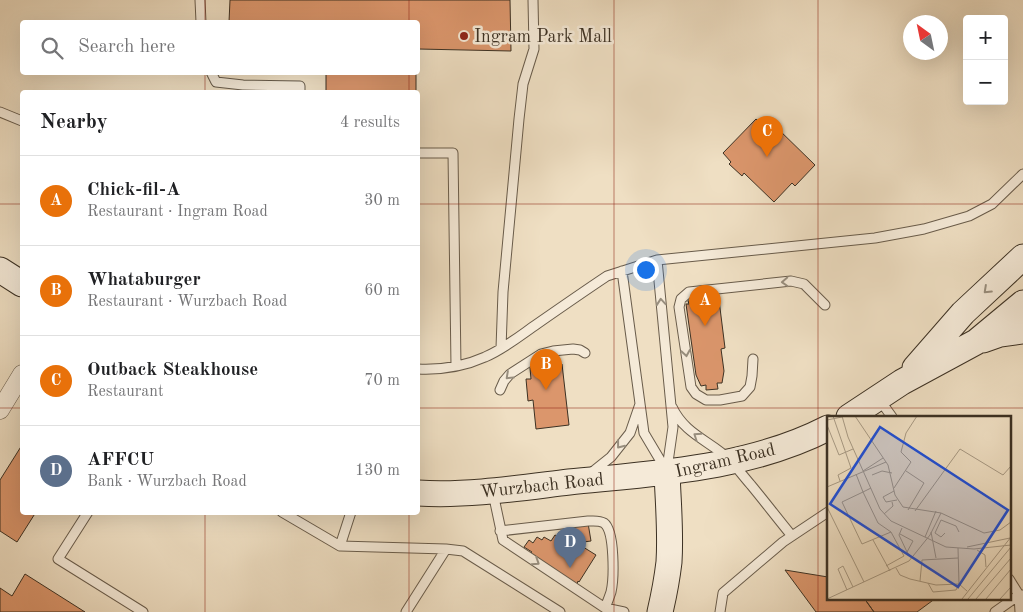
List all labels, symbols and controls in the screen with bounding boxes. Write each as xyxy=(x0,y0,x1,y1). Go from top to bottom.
north arrow xyxy=(903,15,948,60)
map controls xyxy=(963,15,1008,105)
button: + xyxy=(963,15,1008,60)
search box xyxy=(20,20,420,75)
place label: Ingram Park Mall xyxy=(474,28,612,46)
marker: Ingram Park Mall xyxy=(458,30,470,42)
icon: search xyxy=(38,34,66,62)
text: Search here xyxy=(78,38,175,57)
button: − xyxy=(963,60,1008,105)
text: Nearby xyxy=(40,112,108,133)
text: 4 results xyxy=(340,115,400,131)
pin: C xyxy=(751,116,783,157)
text: Chick-fil-A xyxy=(87,181,180,200)
text: A xyxy=(50,193,62,209)
text: 30 m xyxy=(364,193,400,209)
text: Restaurant · Ingram Road xyxy=(87,204,268,220)
your location xyxy=(633,257,659,283)
text: Whataburger xyxy=(87,271,201,290)
one-way arrow xyxy=(781,277,789,288)
text: B xyxy=(50,283,62,299)
text: 60 m xyxy=(364,283,400,299)
one-way arrow xyxy=(984,284,993,293)
pin: A xyxy=(689,285,721,326)
text: Restaurant · Wurzbach Road xyxy=(87,294,287,310)
one-way arrow xyxy=(656,298,667,306)
pin: B xyxy=(530,349,562,390)
one-way arrow xyxy=(680,350,691,358)
text: Outback Steakhouse xyxy=(87,361,258,380)
one-way arrow xyxy=(506,370,515,379)
text: C xyxy=(51,373,61,389)
text: 70 m xyxy=(364,373,400,389)
text: Restaurant xyxy=(87,384,164,400)
inset map xyxy=(827,416,1010,600)
one-way arrow xyxy=(693,433,703,442)
one-way arrow xyxy=(617,439,626,448)
street label: Ingram Road xyxy=(673,441,777,481)
text: AFFCU xyxy=(87,451,154,470)
text: D xyxy=(50,463,62,479)
text: 130 m xyxy=(355,463,400,479)
street label: Wurzbach Road xyxy=(479,471,605,501)
text: Bank · Wurzbach Road xyxy=(87,474,247,490)
pin: D xyxy=(554,527,586,568)
one-way arrow xyxy=(530,556,539,565)

